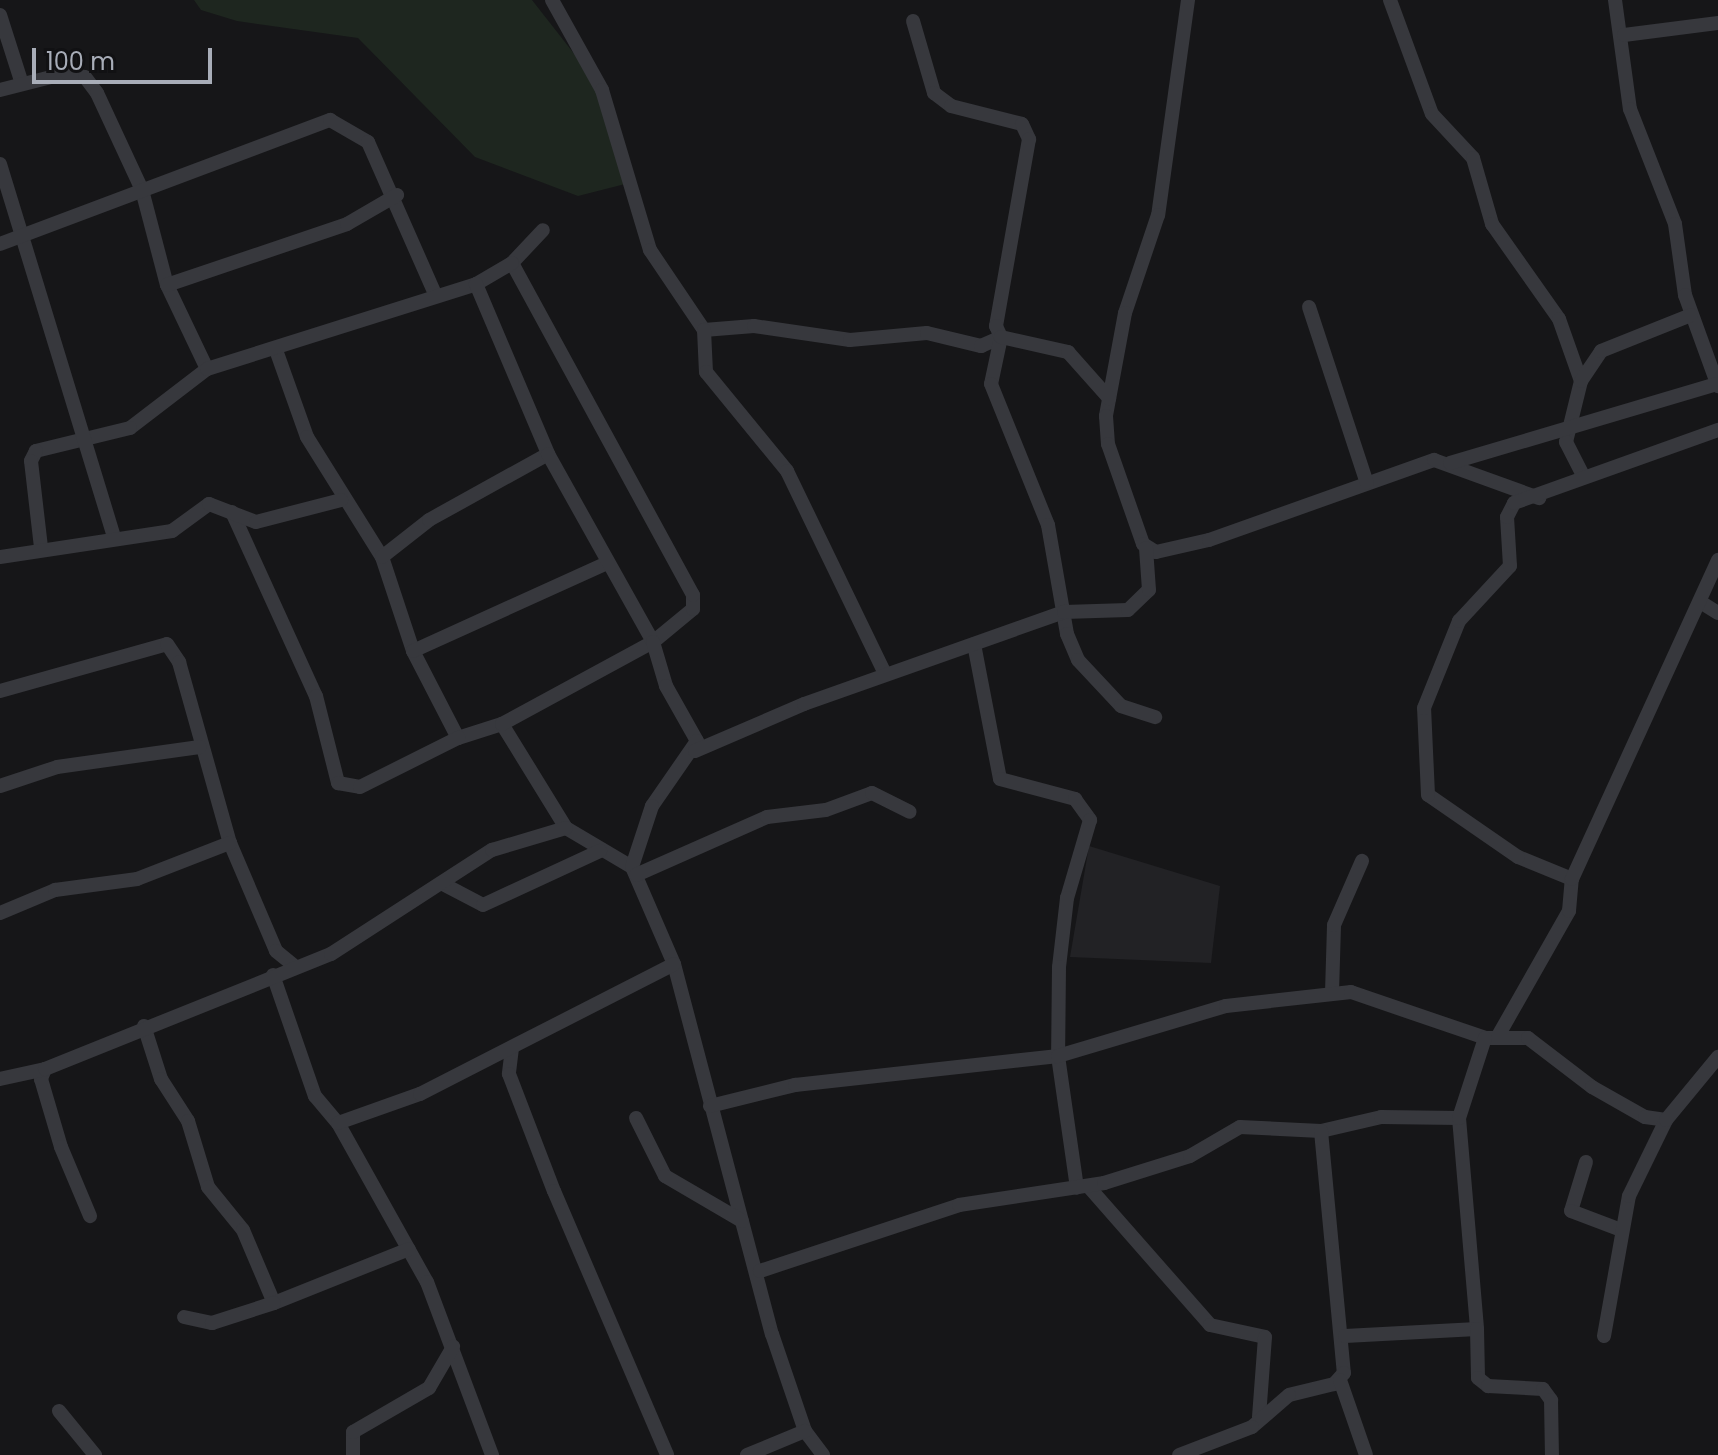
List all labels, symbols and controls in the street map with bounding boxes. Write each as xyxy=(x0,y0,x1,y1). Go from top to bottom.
scale bar xyxy=(36,32,216,82)
text: 100 m xyxy=(46,45,115,78)

